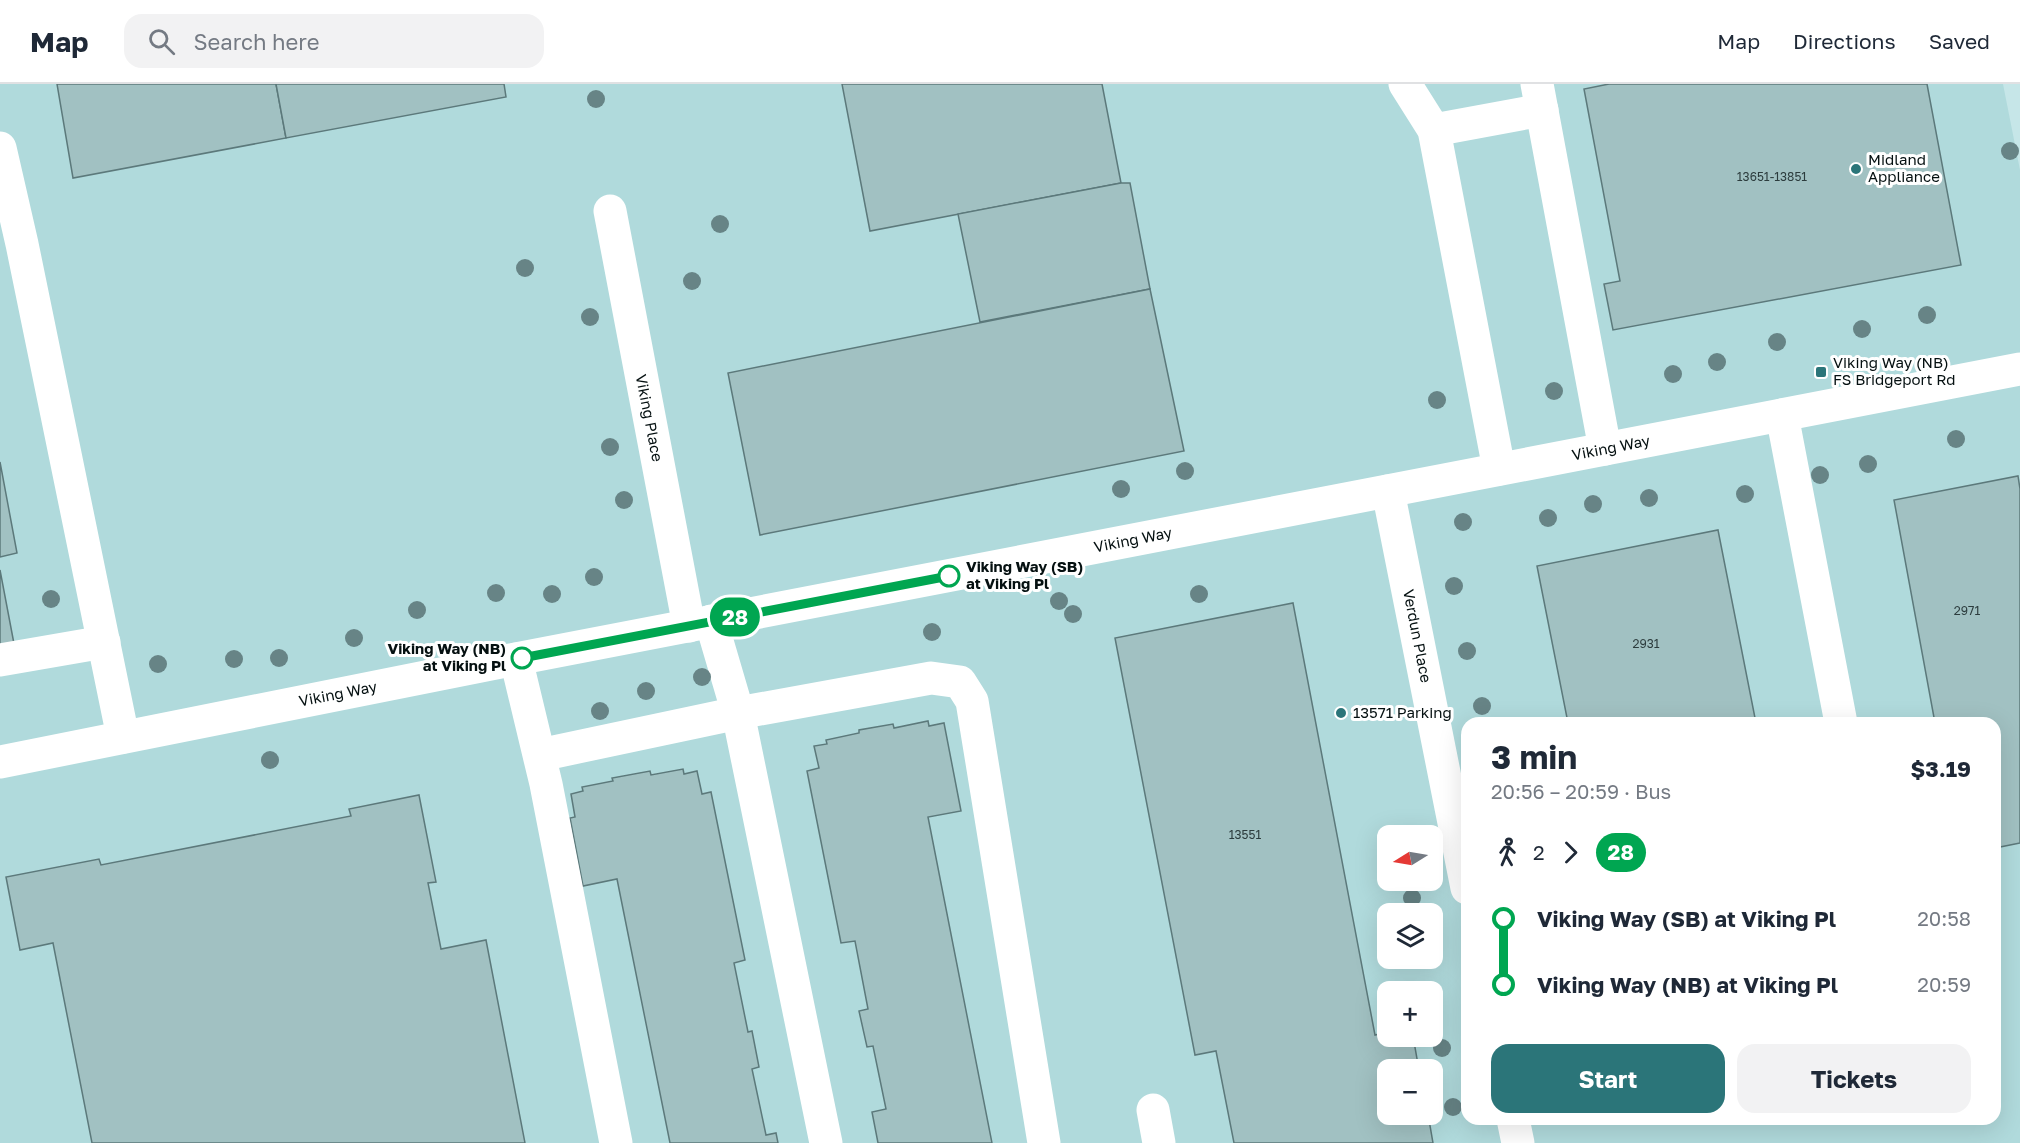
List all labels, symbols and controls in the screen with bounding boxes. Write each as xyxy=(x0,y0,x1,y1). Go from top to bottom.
search box xyxy=(124,14,544,68)
text: Map xyxy=(30,25,88,58)
icon: search xyxy=(145,25,178,58)
text: Search here xyxy=(193,28,319,55)
text: Map xyxy=(1717,28,1760,54)
text: Directions xyxy=(1793,28,1896,54)
text: Saved xyxy=(1929,28,1990,54)
place label: Midland Appliance xyxy=(1868,150,1940,185)
marker: Midland Appliance xyxy=(1849,162,1863,176)
house number: 13651-13851 xyxy=(1737,169,1807,184)
place label: Viking Way (NB) FS Bridgeport Rd xyxy=(1833,353,1956,388)
marker: Viking Way (NB) FS Bridgeport Rd xyxy=(1814,365,1828,379)
street label: Viking Place xyxy=(633,373,667,463)
street label: Viking Way xyxy=(1570,431,1652,463)
street label: Viking Way xyxy=(1092,523,1174,555)
place label: Viking Way (SB) at Viking Pl xyxy=(966,557,1083,592)
marker: Viking Way (SB) at Viking Pl xyxy=(938,565,960,587)
street label: Verdun Place xyxy=(1400,588,1436,684)
line badge: 28 xyxy=(708,598,762,636)
house number: 2971 xyxy=(1954,603,1980,618)
text: 28 xyxy=(722,604,748,630)
house number: 2931 xyxy=(1632,636,1660,651)
place label: Viking Way (NB) at Viking Pl xyxy=(388,639,506,674)
marker: Viking Way (NB) at Viking Pl xyxy=(511,647,533,669)
street label: Viking Way xyxy=(297,677,379,709)
place label: 13571 Parking xyxy=(1353,703,1452,721)
marker: 13571 Parking xyxy=(1334,706,1348,720)
text: 3 min xyxy=(1491,737,1577,776)
text: $3.19 xyxy=(1910,755,1971,782)
text: 20:56 – 20:59 · Bus xyxy=(1491,779,1671,803)
north arrow xyxy=(1377,825,1443,891)
map controls xyxy=(1377,825,1443,1125)
house number: 13551 xyxy=(1229,827,1261,842)
icon: walk xyxy=(1491,836,1524,869)
icon: forward xyxy=(1554,836,1587,869)
text: 28 xyxy=(1608,839,1634,865)
text: 2 xyxy=(1533,840,1545,864)
button: layers xyxy=(1377,903,1443,969)
text: Viking Way (SB) at Viking Pl xyxy=(1537,905,1836,932)
text: 20:58 xyxy=(1917,906,1971,930)
text: Viking Way (NB) at Viking Pl xyxy=(1537,971,1838,998)
text: 20:59 xyxy=(1917,972,1971,996)
button: + xyxy=(1377,981,1443,1047)
button: Start xyxy=(1491,1044,1725,1113)
button: Tickets xyxy=(1737,1044,1971,1113)
button: − xyxy=(1377,1059,1443,1125)

